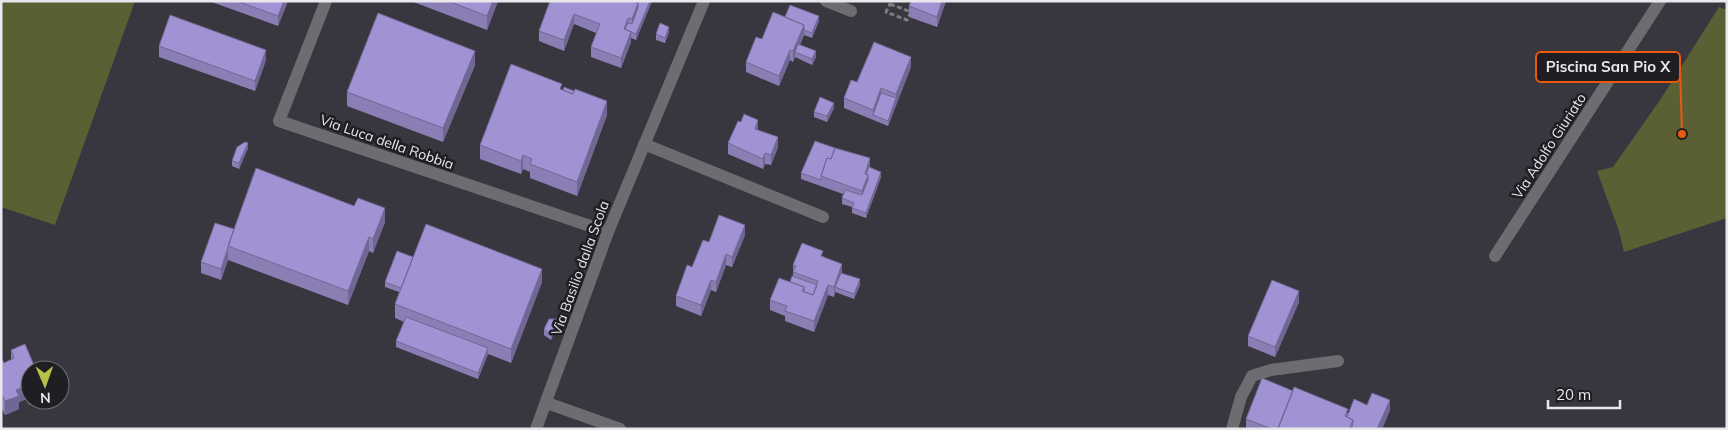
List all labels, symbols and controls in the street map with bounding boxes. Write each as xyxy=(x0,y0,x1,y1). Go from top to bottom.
callout: Piscina San Pio X xyxy=(1536,52,1680,82)
text: Piscina San Pio X xyxy=(1546,57,1671,76)
street label: Via Adolfo Giuriato xyxy=(1508,90,1590,202)
street label: Via Luca della Robbia xyxy=(318,111,456,173)
street label: Via Basilio dalla Scola xyxy=(547,198,613,338)
north arrow xyxy=(20,360,70,410)
scale bar xyxy=(1548,378,1620,410)
text: 20 m xyxy=(1556,385,1591,404)
text: N xyxy=(40,389,51,407)

